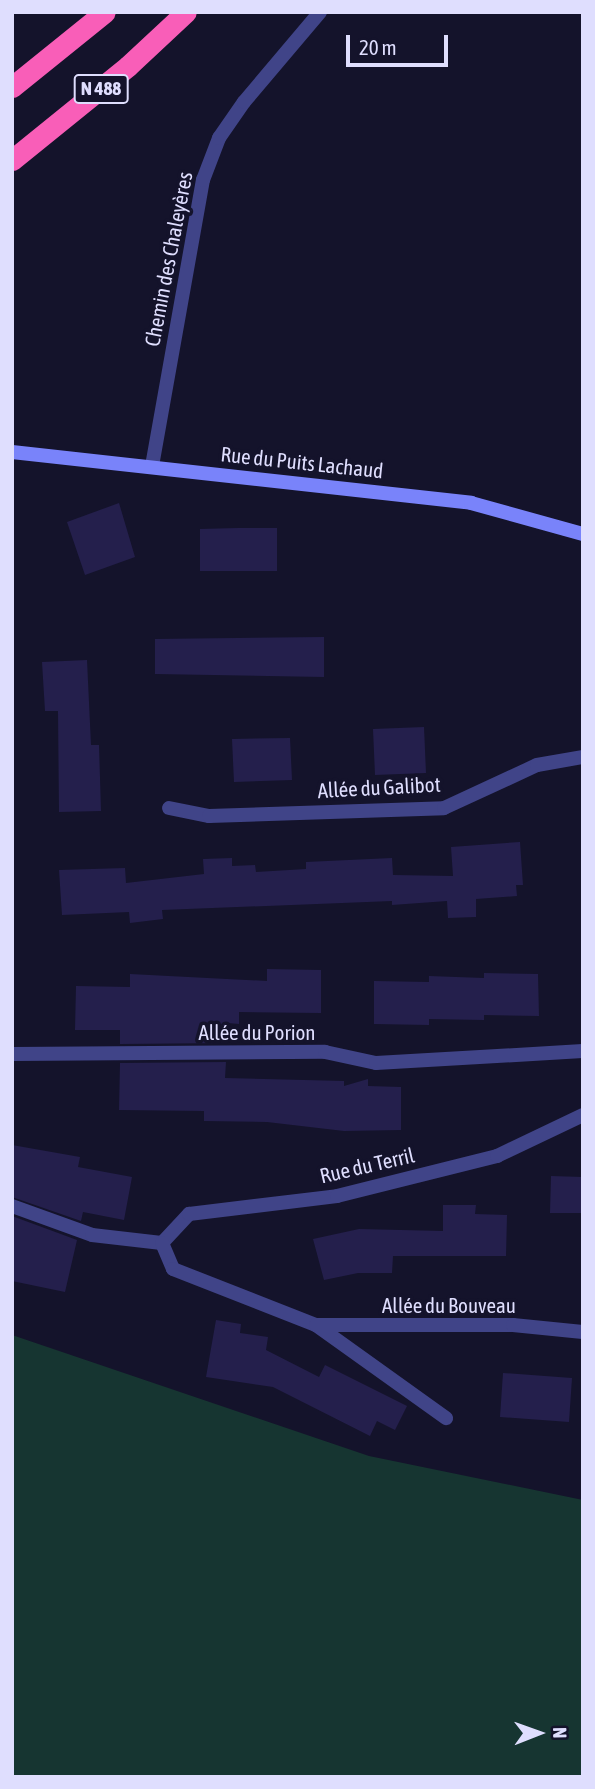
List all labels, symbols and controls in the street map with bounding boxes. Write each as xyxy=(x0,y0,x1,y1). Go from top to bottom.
scale bar xyxy=(350,21,452,65)
text: 20 m xyxy=(359,35,397,59)
road number: N 488 xyxy=(73,74,129,104)
street label: Chemin des Chaleyères xyxy=(139,170,197,348)
street label: Rue du Puits Lachaud xyxy=(219,441,385,483)
street label: Allée du Galibot xyxy=(317,771,441,803)
street label: Allée du Porion xyxy=(198,1019,316,1045)
street label: Rue du Terril xyxy=(317,1142,417,1188)
street label: Allée du Bouveau xyxy=(382,1292,516,1318)
north arrow xyxy=(504,1698,574,1768)
text: N xyxy=(549,1727,571,1738)

